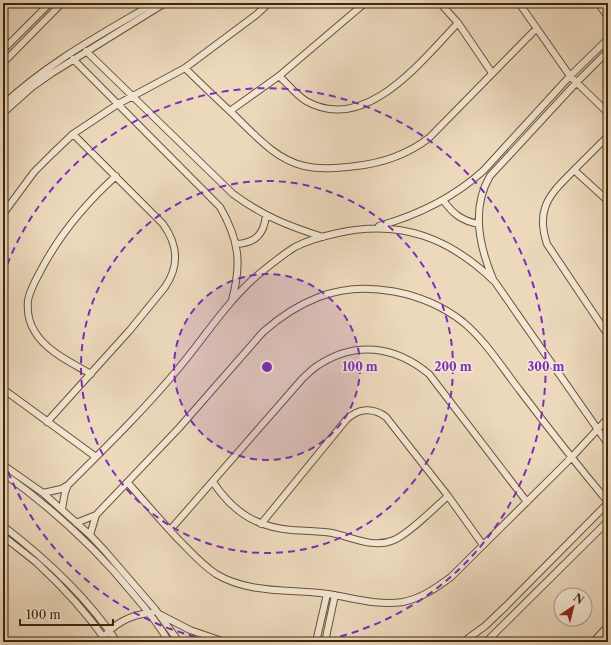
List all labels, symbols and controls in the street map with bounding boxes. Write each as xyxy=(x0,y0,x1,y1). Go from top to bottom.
text: 100 m xyxy=(342,359,378,374)
text: 200 m xyxy=(434,359,472,374)
text: 300 m xyxy=(527,359,565,374)
centre of rings xyxy=(260,360,274,374)
north arrow xyxy=(553,587,593,627)
text: N xyxy=(571,590,587,608)
scale bar xyxy=(20,601,113,627)
text: 100 m xyxy=(26,607,61,622)

